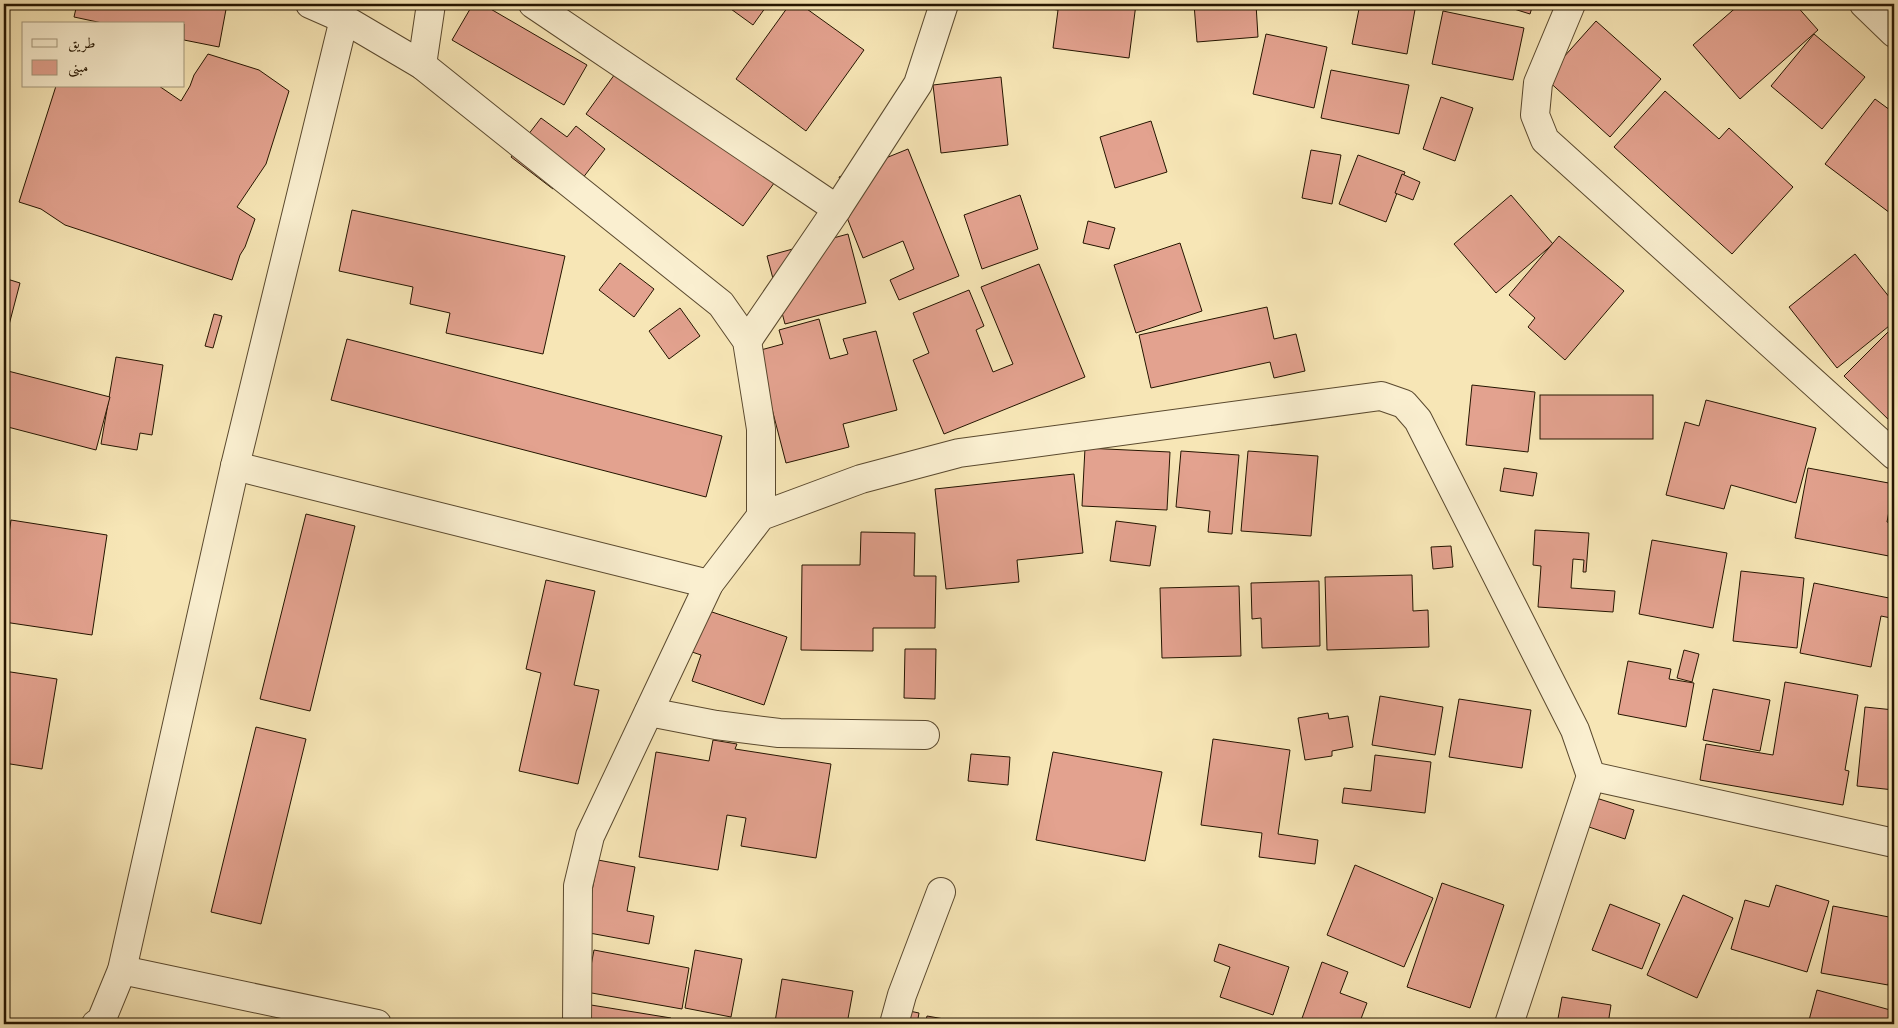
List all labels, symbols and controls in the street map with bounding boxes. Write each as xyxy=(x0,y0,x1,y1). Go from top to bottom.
legend xyxy=(22,22,185,88)
text: طريق xyxy=(68,32,95,53)
text: مبنى xyxy=(68,56,88,78)

